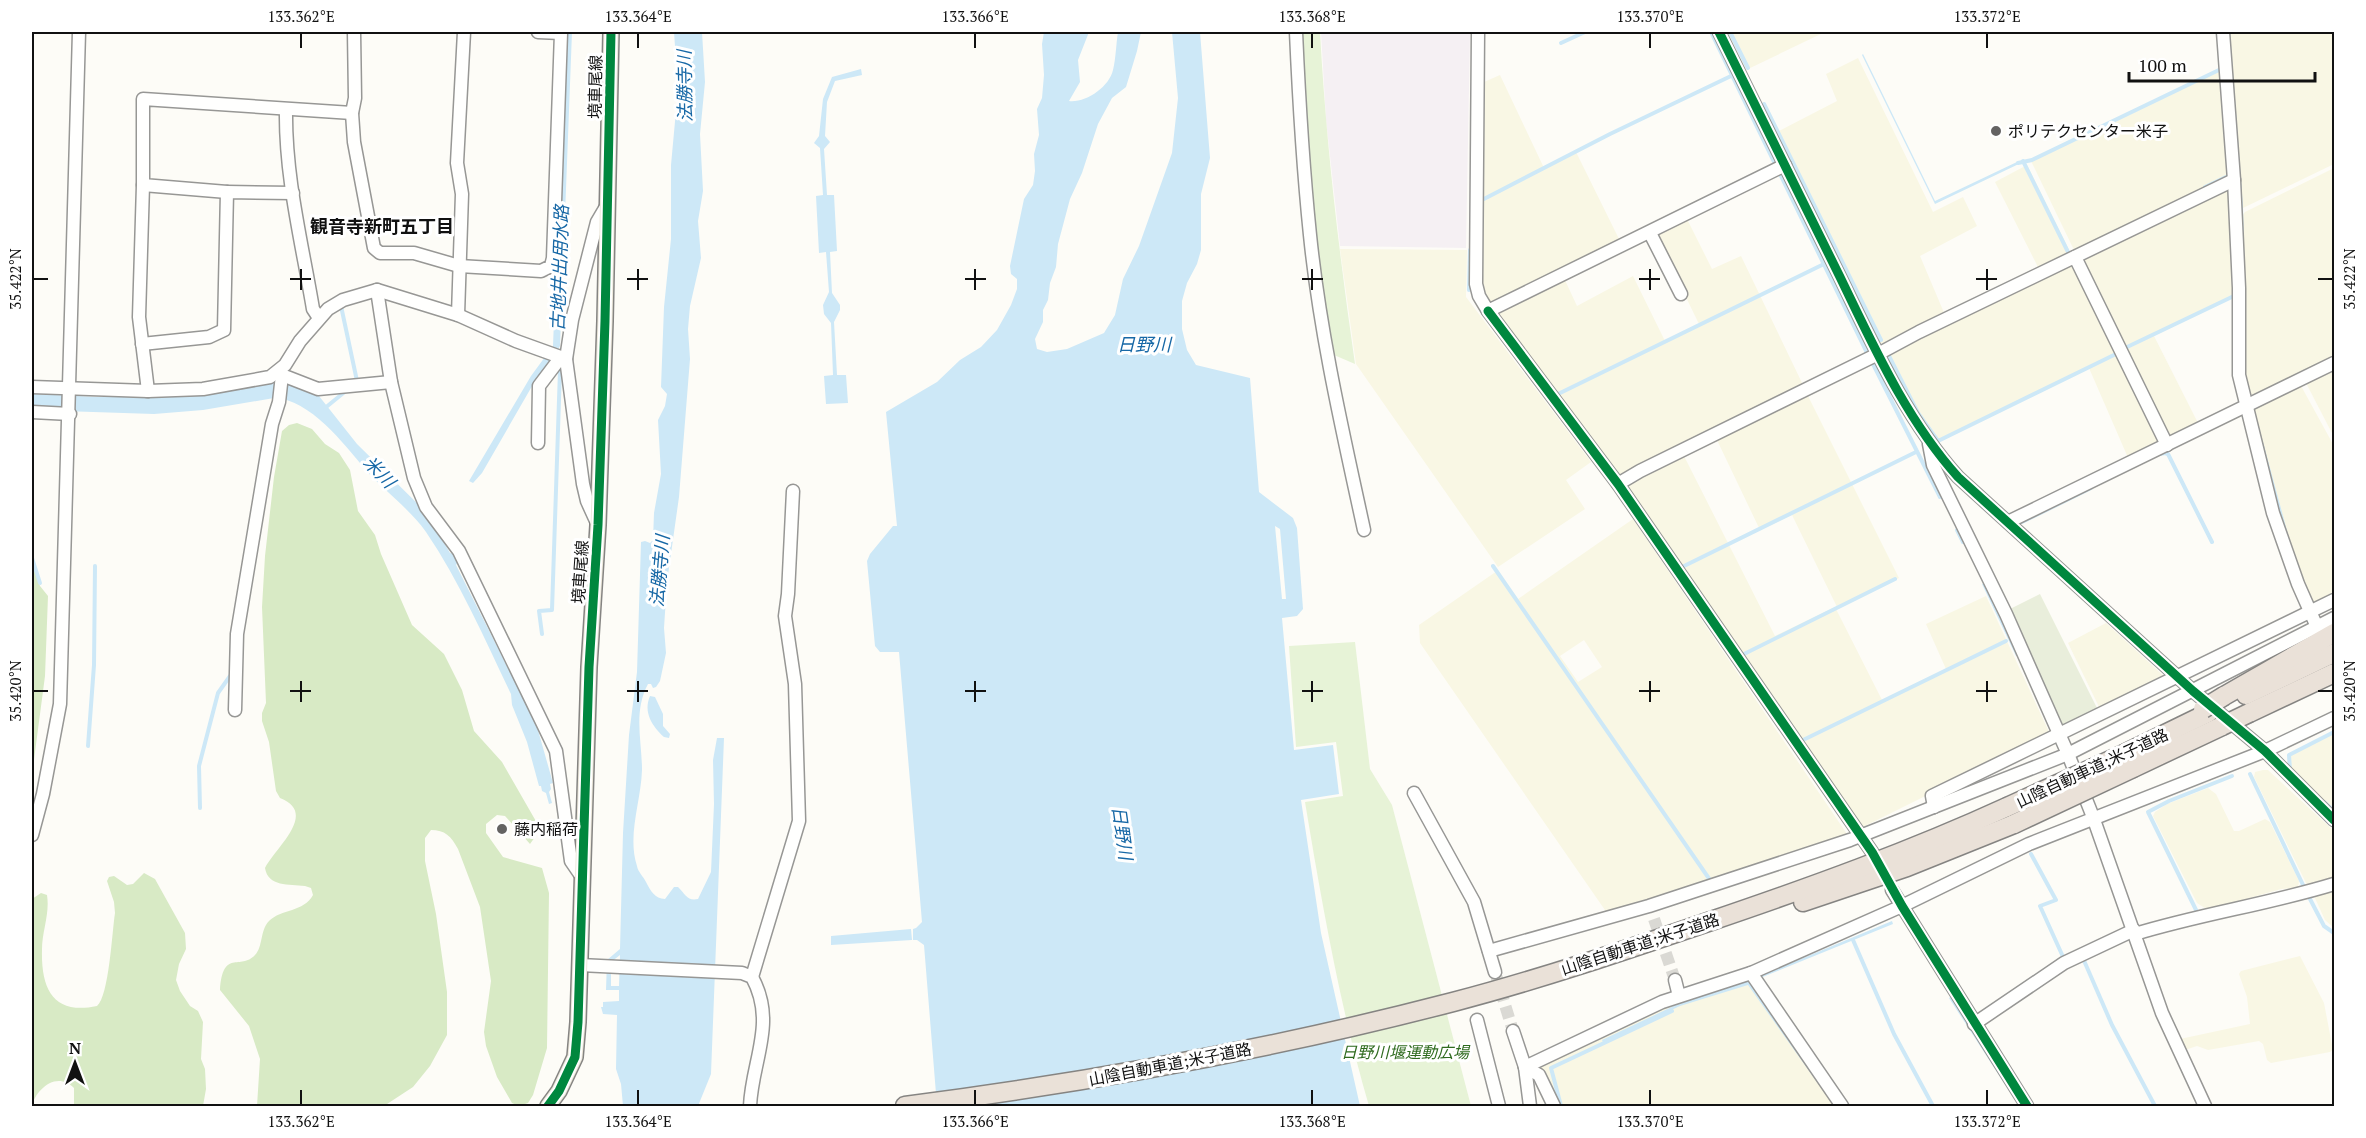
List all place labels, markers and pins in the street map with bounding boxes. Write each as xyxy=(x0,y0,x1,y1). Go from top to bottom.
place label: ポリテクセンター米子 xyxy=(2008,120,2168,142)
marker: ポリテクセンター米子 xyxy=(1989,124,2003,138)
place label: 藤内稲荷 xyxy=(514,818,578,840)
marker: 藤内稲荷 xyxy=(495,822,509,836)

